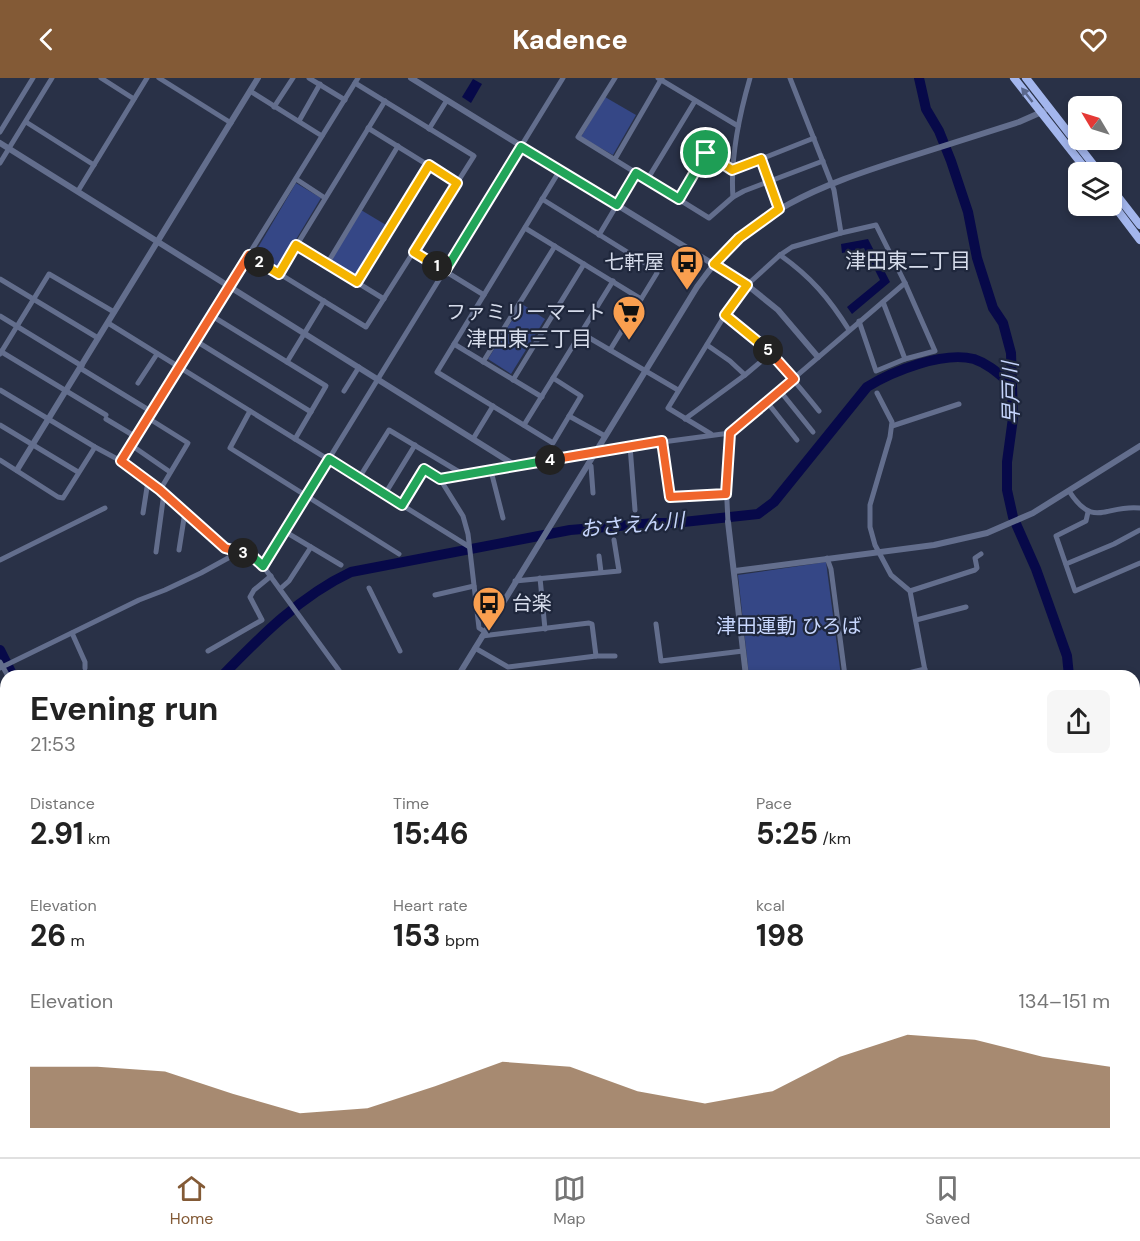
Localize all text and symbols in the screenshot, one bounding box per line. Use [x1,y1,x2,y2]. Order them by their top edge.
text: Kadence [512,22,628,57]
icon: back [30,23,63,56]
icon: heart [1077,23,1110,56]
one-way arrow [1022,88,1034,103]
north arrow [1068,96,1122,150]
map controls [1068,96,1122,216]
pin [680,127,731,178]
icon: arrive [689,136,722,169]
button: layers [1068,162,1122,216]
bus stop icon: 七軒屋 [669,244,705,291]
pin: 2 [244,247,274,277]
district label: 津田東二丁目 [845,247,971,275]
place label: 七軒屋 [604,249,664,275]
text: 2 [254,251,264,272]
pin: 1 [422,251,452,281]
text: 1 [434,255,440,276]
supermarket icon: ファミリーマート [611,294,647,341]
place label: ファミリーマート [446,299,606,325]
district label: 津田東三丁目 [466,325,592,353]
pin: 5 [753,335,783,365]
text: 5 [763,339,773,360]
water label: 早戸川 [996,359,1026,425]
pin: 4 [535,445,565,475]
text: 4 [545,449,555,470]
water label: おさえん川 [578,506,688,544]
pin: 3 [228,538,258,568]
text: 3 [238,542,248,563]
bus stop icon: 台楽 [471,585,507,632]
place label: 台楽 [512,590,552,616]
park label: 津田運動 ひろば [716,613,862,639]
text: Evening run [30,687,218,730]
button: share [1047,690,1110,753]
text: 21:53 [30,731,76,757]
text: Distance [30,793,95,814]
text: Time [393,793,429,814]
text: Pace [756,793,792,814]
text: 2.91 [30,814,84,853]
text: 15:46 [393,814,469,853]
text: 5:25 [756,814,818,853]
text: km [84,828,110,849]
text: /km [818,828,851,849]
text: Elevation [30,895,97,916]
text: Heart rate [393,895,468,916]
text: kcal [756,895,785,916]
text: 26 [30,916,66,955]
text: 153 [393,916,441,955]
text: 198 [756,916,805,955]
text: m [66,930,85,951]
text: bpm [441,930,479,951]
text: Elevation [30,988,113,1014]
text: 134–151 m [1019,988,1110,1014]
tab: Home [170,1172,213,1229]
tab: Map [553,1172,586,1229]
tab: Saved [925,1172,970,1229]

